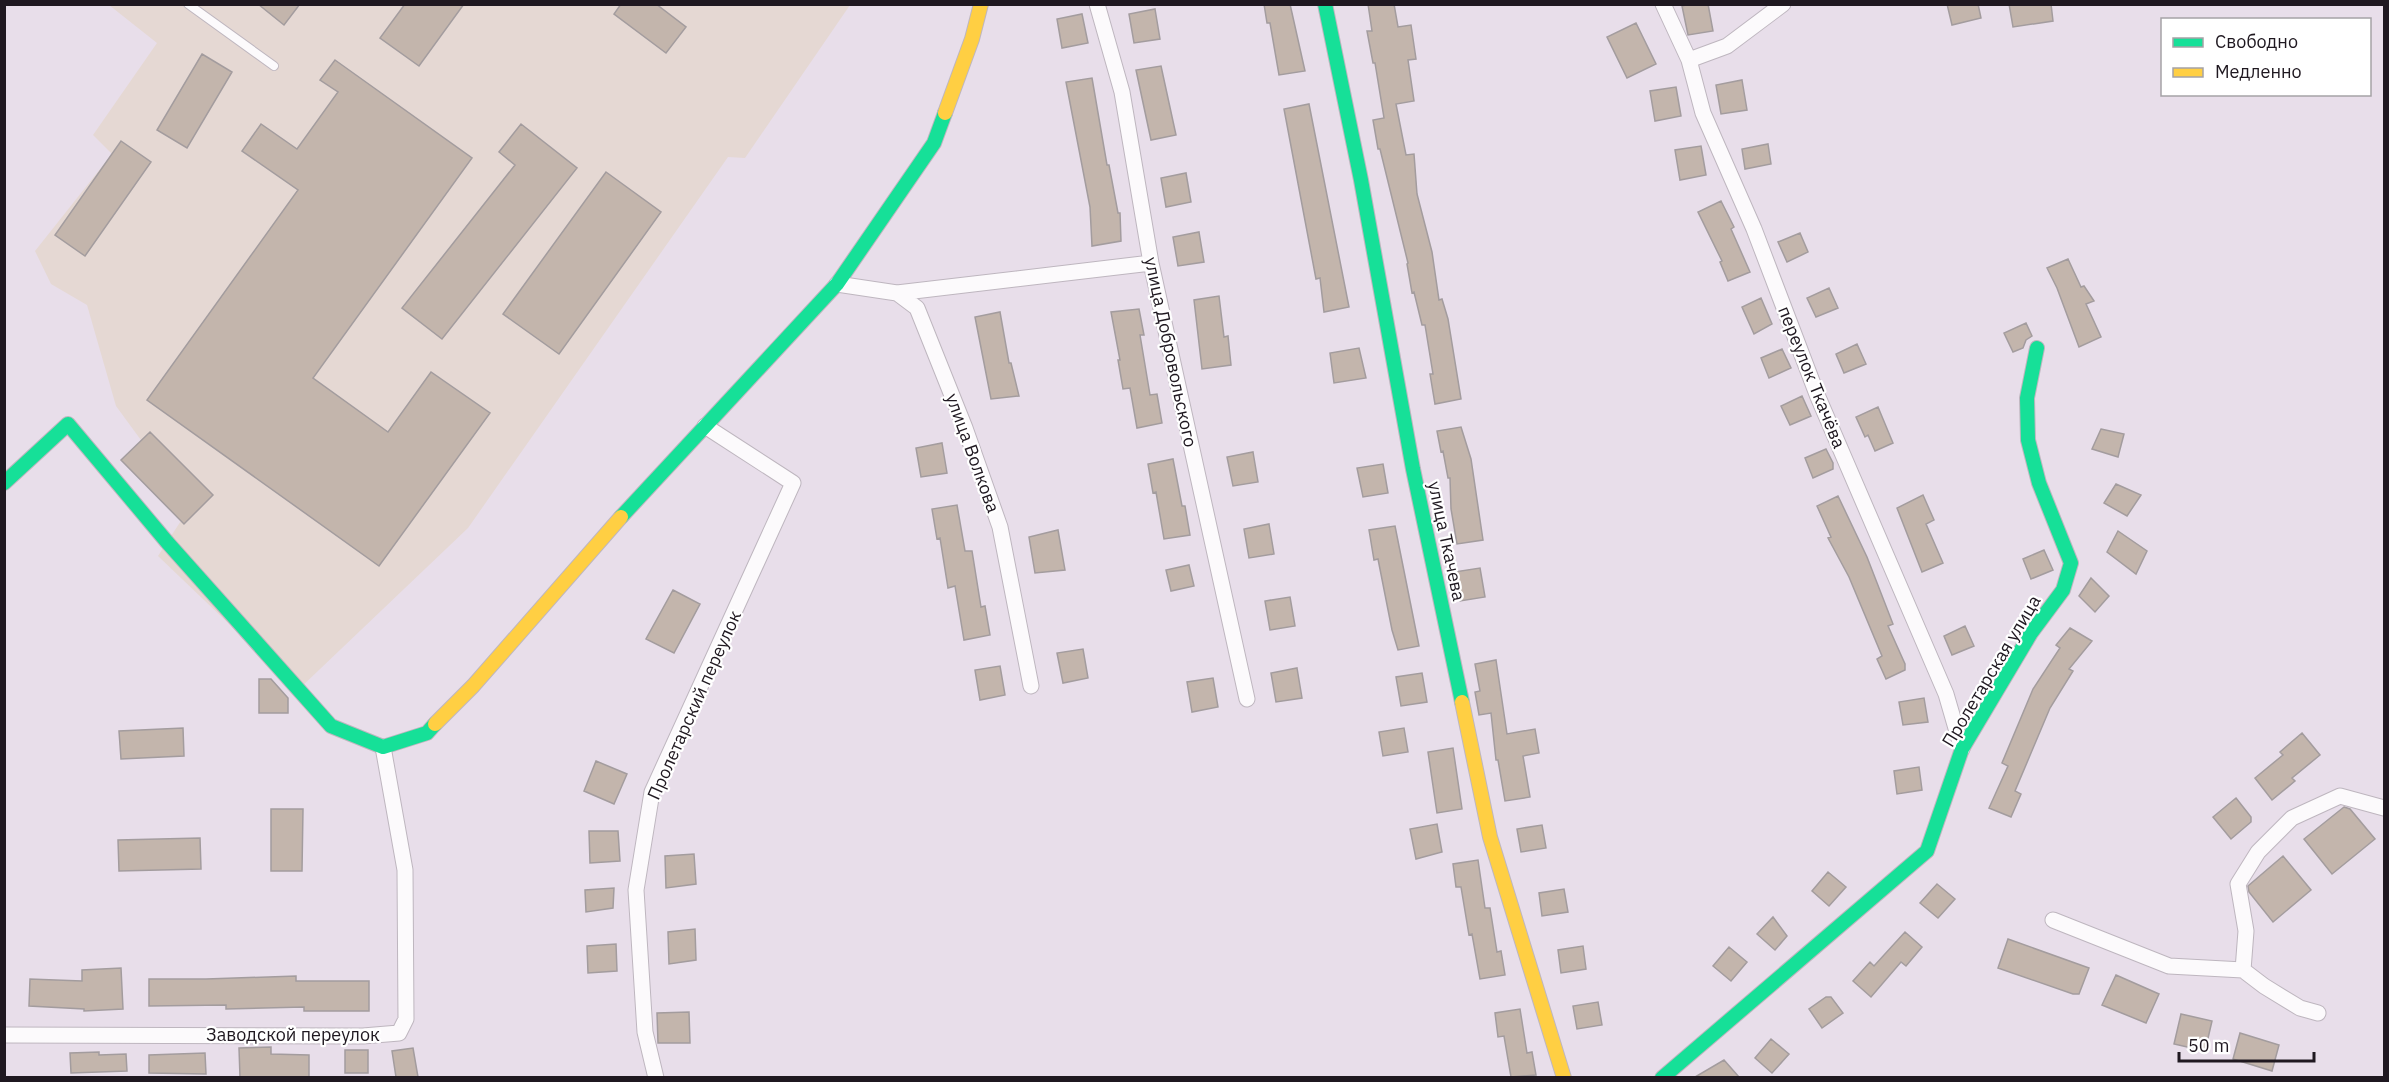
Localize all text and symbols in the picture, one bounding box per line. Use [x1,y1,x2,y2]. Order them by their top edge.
legend [2161,18,2371,96]
text: Свободно [2215,30,2298,53]
text: Медленно [2215,60,2302,83]
street label: улица Добровольского [1140,255,1202,449]
street label: переулок Ткачёва [1773,303,1851,452]
street label: улица Волкова [941,390,1005,516]
street label: улица Ткачева [1423,479,1471,603]
street label: Пролетарская улица [1937,591,2046,751]
street label: Пролетарский переулок [642,607,746,803]
street label: Заводской переулок [206,1023,380,1046]
scale bar [2179,1025,2314,1063]
text: 50 m [2188,1034,2230,1057]

